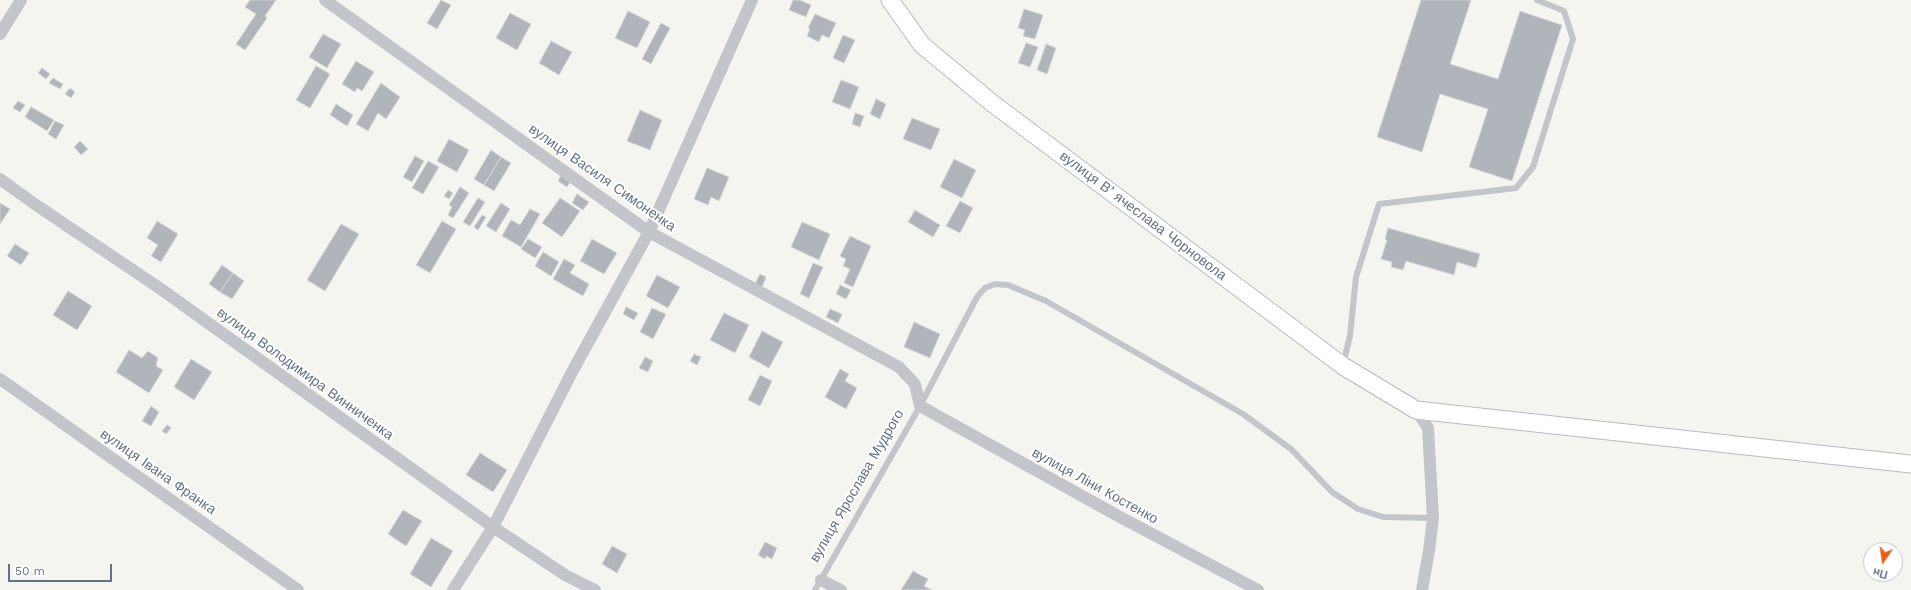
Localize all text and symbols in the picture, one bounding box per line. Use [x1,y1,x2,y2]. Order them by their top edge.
street label: вулиця Василя Симоненка [525,121,679,235]
street label: вулиця Вʼячеслава Чорновола [1056,148,1230,284]
street label: вулиця Володимира Винниченка [213,304,397,444]
street label: вулиця Ярослава Мудрого [806,407,908,565]
street label: вулиця Івана Франка [97,426,219,518]
street label: вулиця Ліни Костенко [1029,444,1161,528]
north arrow [1863,542,1903,582]
scale bar [10,556,114,582]
text: 50 m [15,564,45,578]
text: Пн [1872,565,1889,581]

